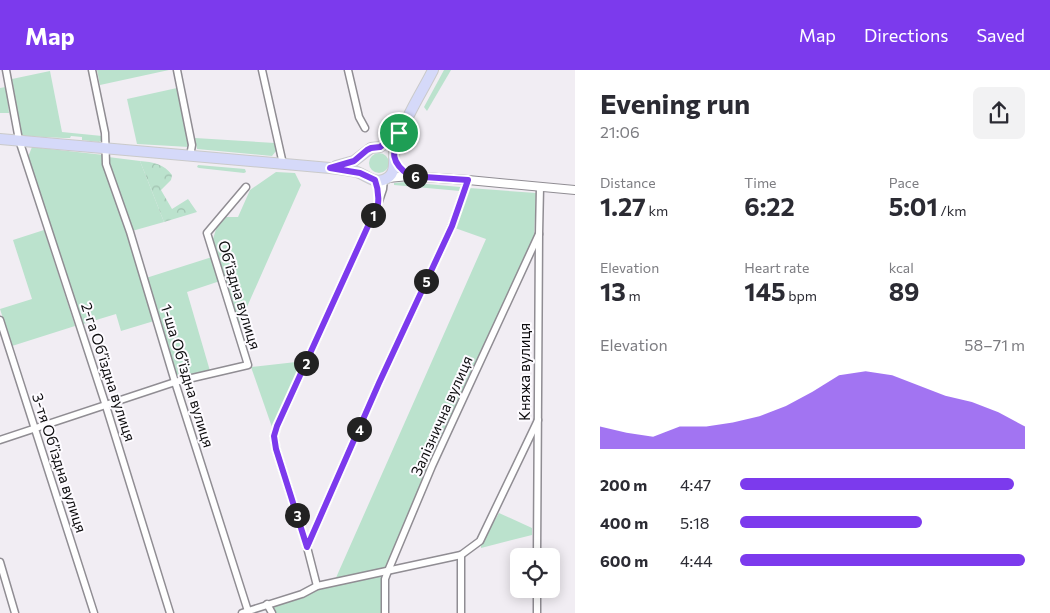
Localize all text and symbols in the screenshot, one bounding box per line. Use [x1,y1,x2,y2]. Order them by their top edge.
text: Map [25,21,75,50]
text: Map [799,24,836,46]
text: Directions [864,24,948,46]
text: Saved [976,24,1025,46]
text: Evening run [600,86,750,120]
button: share [973,87,1025,139]
pin [378,112,420,154]
icon: arrive [385,119,413,147]
text: 21:06 [600,122,640,141]
pin: 6 [402,164,428,188]
text: 6 [411,168,420,185]
text: Distance [600,174,656,191]
text: Time [744,174,777,191]
text: Pace [889,174,919,191]
text: 1.27 [600,191,646,221]
text: 6:22 [744,191,795,221]
text: 5:01 [889,191,938,221]
pin: 1 [360,202,386,228]
text: km [646,202,668,219]
text: /km [938,202,967,219]
text: 1 [370,207,377,224]
street label: Обʼїздна вулиця [215,238,265,351]
text: Elevation [600,259,659,276]
text: Heart rate [744,259,809,276]
text: kcal [889,259,914,276]
pin: 5 [414,268,438,294]
text: 5 [422,273,431,290]
text: 13 [600,276,626,306]
text: 145 [744,276,786,306]
text: 89 [889,276,920,306]
text: m [626,287,641,304]
text: bpm [786,287,817,304]
street label: 2-га Обʼїздна вулиця [78,300,140,443]
street label: 1-ша Обʼїздна вулиця [158,302,218,449]
street label: Княжа вулиця [515,323,533,421]
text: Elevation [600,335,668,354]
text: 58–71 m [964,335,1025,354]
pin: 2 [294,350,318,376]
street label: Залізнична вулиця [407,353,476,478]
text: 2 [303,355,310,372]
street label: 3-тя Обʼїздна вулиця [29,391,91,535]
pin: 4 [346,416,372,442]
text: 4 [355,421,364,438]
text: 200 m [600,475,647,494]
text: 4:47 [680,475,711,494]
pin: 3 [284,502,310,528]
text: 3 [293,507,302,524]
text: 400 m [600,513,648,532]
text: 5:18 [680,513,710,532]
map controls [510,548,560,598]
button: locate [510,548,560,598]
text: 600 m [600,551,648,570]
text: 4:44 [680,551,713,570]

